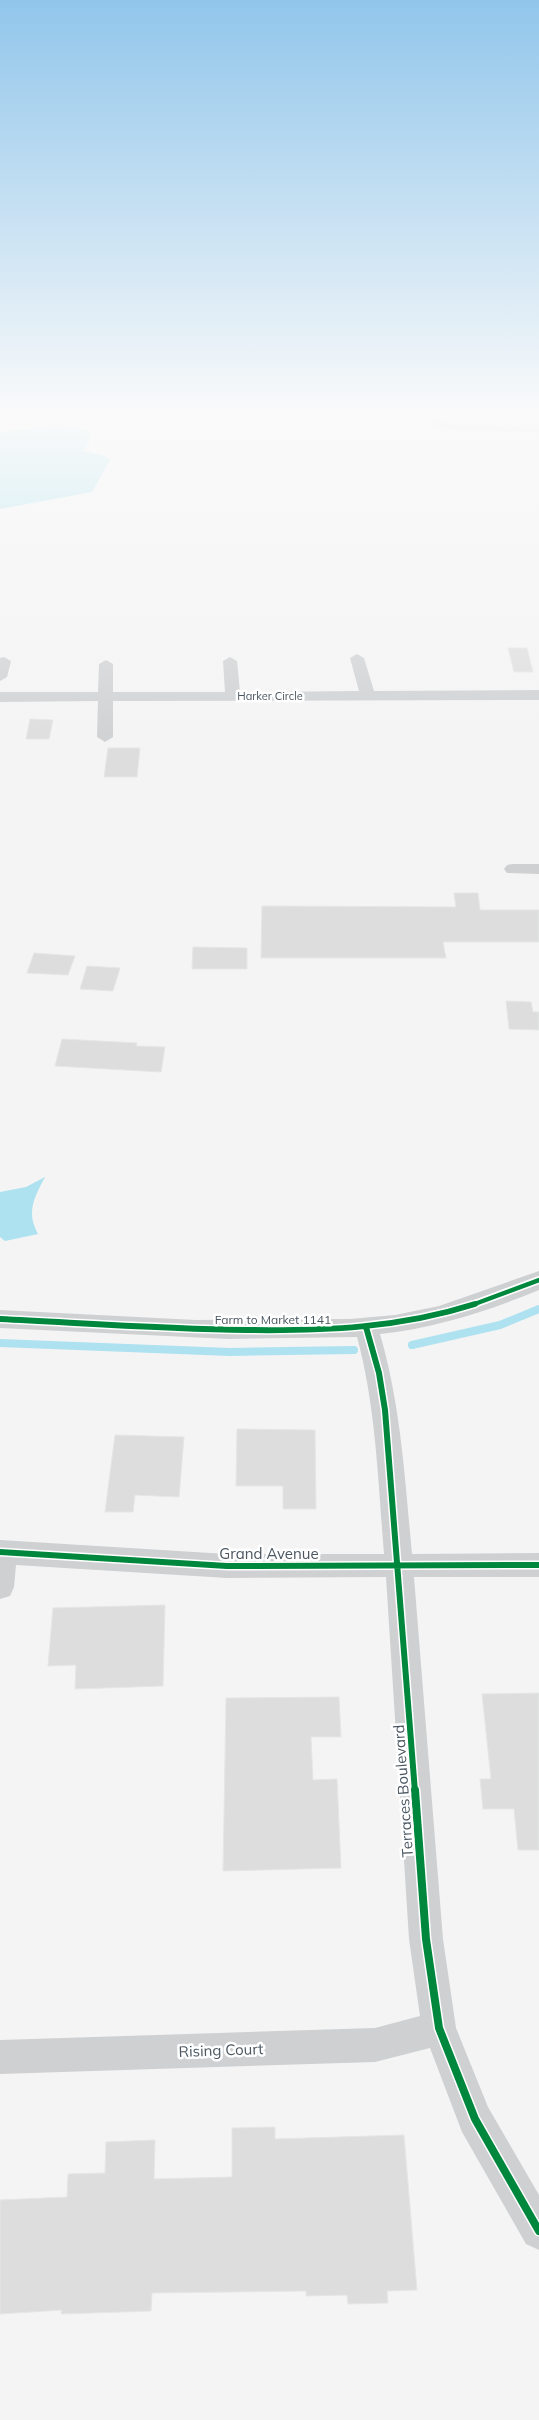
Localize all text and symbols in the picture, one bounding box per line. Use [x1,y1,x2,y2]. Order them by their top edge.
street label: Harker Circle [237,689,303,703]
street label: Farm to Market 1141 [215,1312,331,1327]
street label: Grand Avenue [219,1544,319,1563]
street label: Terraces Boulevard [389,1724,417,1858]
street label: Rising Court [178,2039,264,2061]

